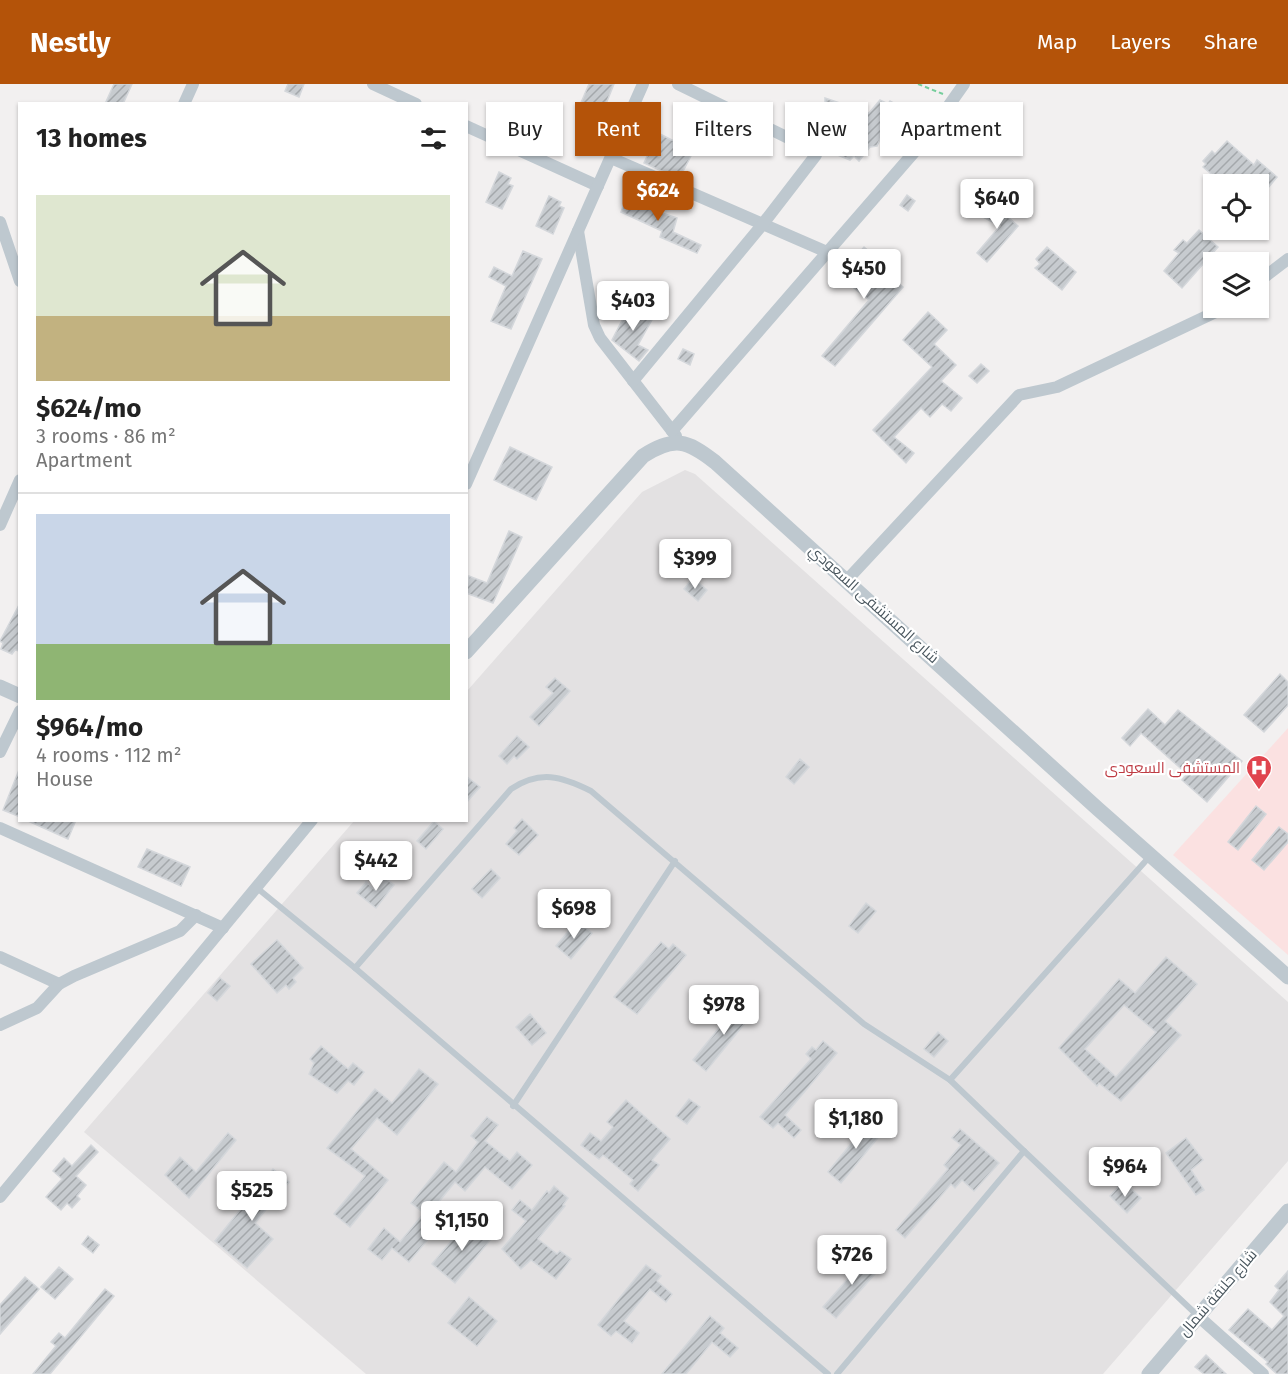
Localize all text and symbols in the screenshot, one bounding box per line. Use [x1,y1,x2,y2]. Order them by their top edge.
text: Nestly [30,26,111,59]
text: Map [1037,29,1077,55]
text: Layers [1110,29,1171,55]
text: Share [1204,29,1258,55]
chip: Buy [486,102,563,156]
chip: Rent [575,102,661,156]
chip: Filters [673,102,773,156]
chip: New [785,102,868,156]
chip: Apartment [880,102,1023,156]
icon: filters [417,122,450,155]
text: 13 homes [36,123,147,154]
pin: $624 [622,171,694,222]
map controls [1203,174,1269,318]
button: locate [1203,174,1269,240]
text: $624 [636,178,680,202]
pin: $640 [961,179,1033,230]
text: $640 [974,186,1020,210]
icon: home [189,234,297,342]
pin: $450 [828,249,900,300]
button: layers [1203,252,1269,318]
text: $450 [842,256,886,280]
pin: $403 [597,281,669,332]
text: $403 [611,288,655,312]
text: $624/mo [36,393,141,424]
text: 3 rooms · 86 m² [36,424,176,448]
text: Apartment [36,448,132,472]
pin: $399 [659,539,731,590]
street label: شارع المستشفى السعودي [803,541,943,669]
text: $399 [673,546,717,570]
icon: home [189,553,297,661]
text: $964/mo [36,712,143,743]
text: 4 rooms · 112 m² [36,743,182,767]
hospital icon: المستشفى السعودى [1244,753,1274,791]
place label: المستشفى السعودى [1105,759,1240,778]
text: House [36,767,93,791]
pin: $442 [340,841,412,892]
text: $442 [354,848,398,872]
pin: $698 [538,889,610,940]
text: $698 [552,896,596,920]
pin: $978 [688,985,760,1036]
text: $978 [703,992,745,1016]
pin: $1,180 [807,1099,905,1150]
text: $1,180 [829,1106,883,1130]
pin: $964 [1089,1147,1161,1198]
text: $964 [1103,1154,1147,1178]
pin: $525 [216,1171,288,1222]
text: $525 [231,1178,273,1202]
pin: $1,150 [413,1201,511,1252]
text: $1,150 [435,1208,489,1232]
pin: $726 [816,1235,888,1286]
text: $726 [831,1242,873,1266]
street label: شارع حلنقة شمال [1175,1246,1262,1342]

